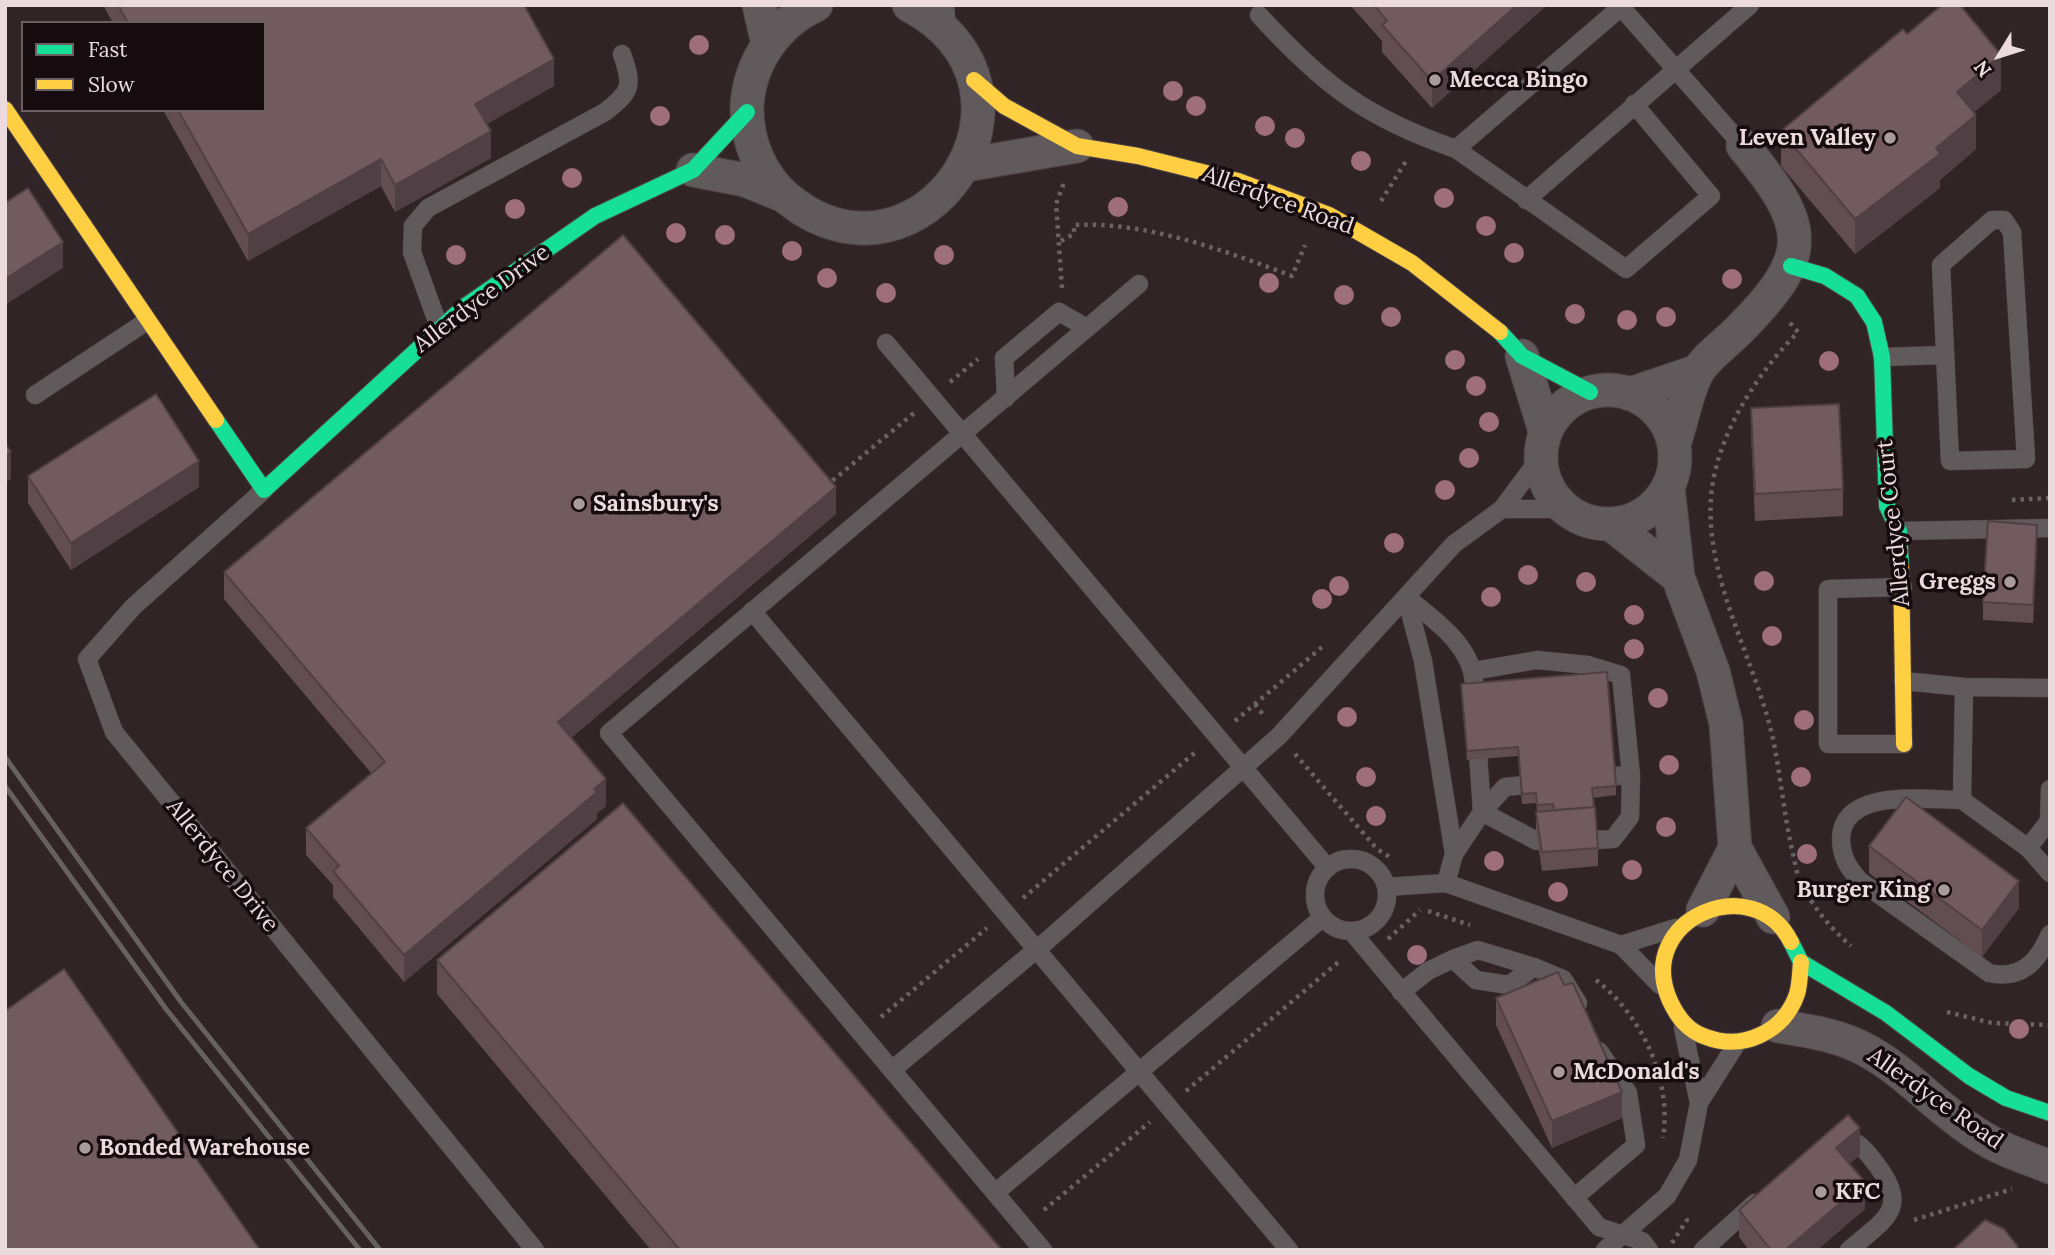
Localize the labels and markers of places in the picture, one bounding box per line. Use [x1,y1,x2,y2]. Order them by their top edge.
place label: Mecca Bingo [1449,66,1588,94]
marker: Mecca Bingo [1427,72,1443,88]
place label: Leven Valley [1739,124,1876,152]
marker: Leven Valley [1882,130,1898,146]
place label: Sainsbury's [593,490,719,518]
marker: Sainsbury's [571,496,587,512]
place label: Greggs [1919,568,1996,596]
marker: Greggs [2002,574,2018,590]
place label: Burger King [1796,876,1930,904]
marker: Burger King [1936,882,1952,898]
place label: McDonald's [1573,1058,1700,1086]
marker: McDonald's [1551,1064,1567,1080]
place label: Bonded Warehouse [99,1134,310,1162]
marker: Bonded Warehouse [77,1140,93,1156]
place label: KFC [1835,1178,1880,1206]
marker: KFC [1813,1184,1829,1200]

